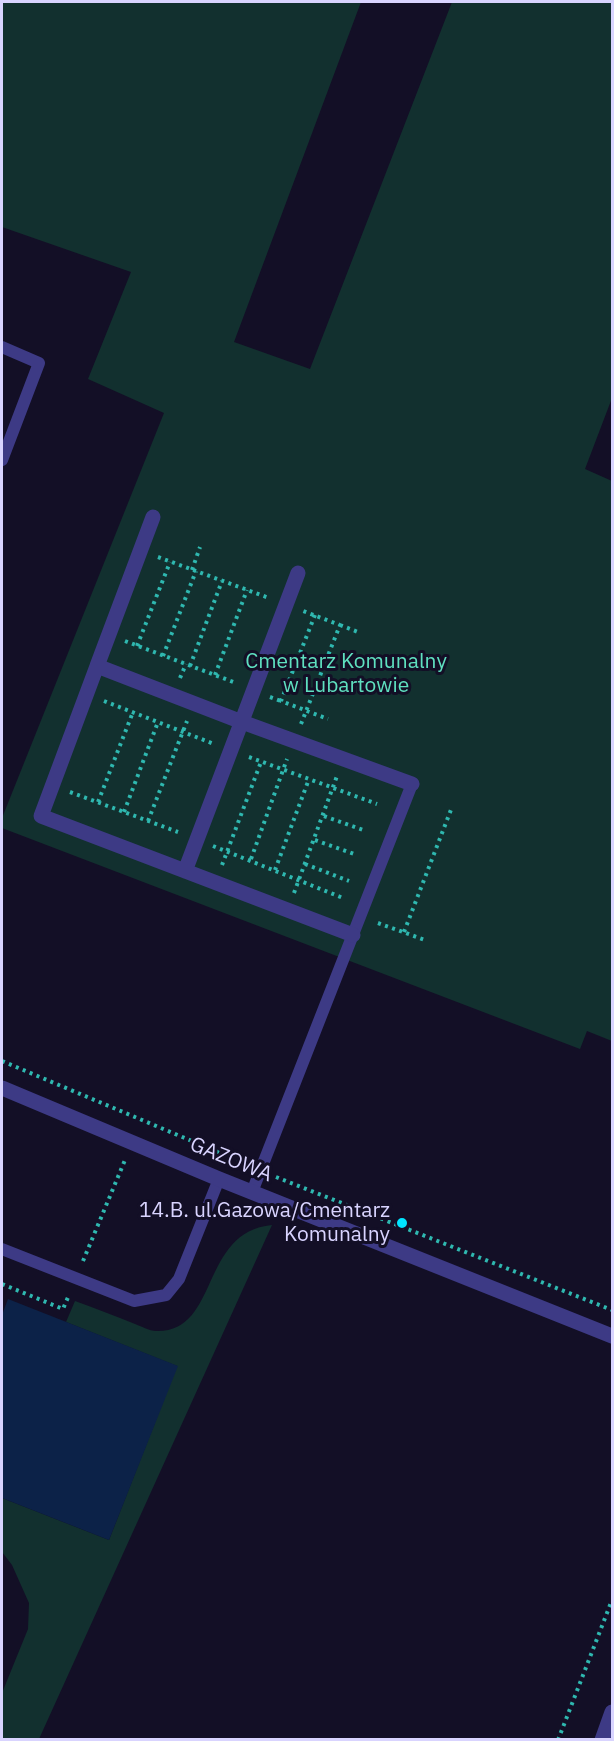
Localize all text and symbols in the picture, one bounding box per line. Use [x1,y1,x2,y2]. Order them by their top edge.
park label: Cmentarz Komunalny w Lubartowie [245,649,447,699]
street label: GAZOWA [186,1132,276,1188]
place label: 14.B. ul.Gazowa/Cmentarz Komunalny [139,1198,390,1248]
marker: 14.B. ul.Gazowa/Cmentarz Komunalny [395,1216,409,1230]

